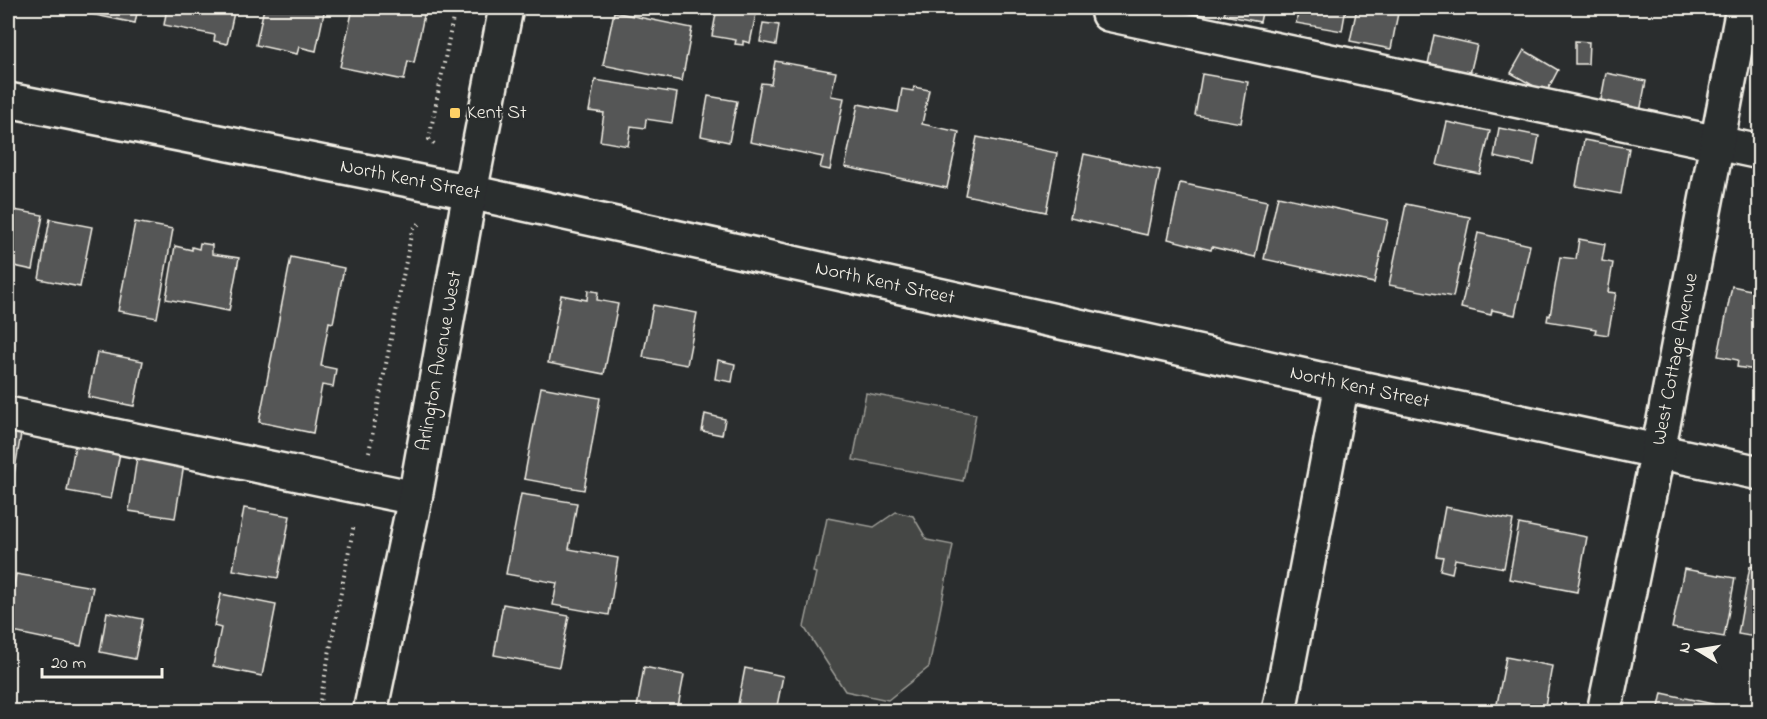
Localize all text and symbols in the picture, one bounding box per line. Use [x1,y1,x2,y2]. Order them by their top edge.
place label: Kent St [467,99,527,128]
marker: Kent St [448,106,462,120]
street label: North Kent Street [338,152,483,208]
street label: North Kent Street [812,254,958,313]
street label: Arlington Avenue West [409,268,470,453]
street label: West Cottage Avenue [1645,271,1706,448]
street label: North Kent Street [1287,358,1432,417]
north arrow [1668,620,1728,680]
text: N [1672,640,1698,655]
scale bar [42,641,162,679]
text: 20 m [51,651,86,677]

